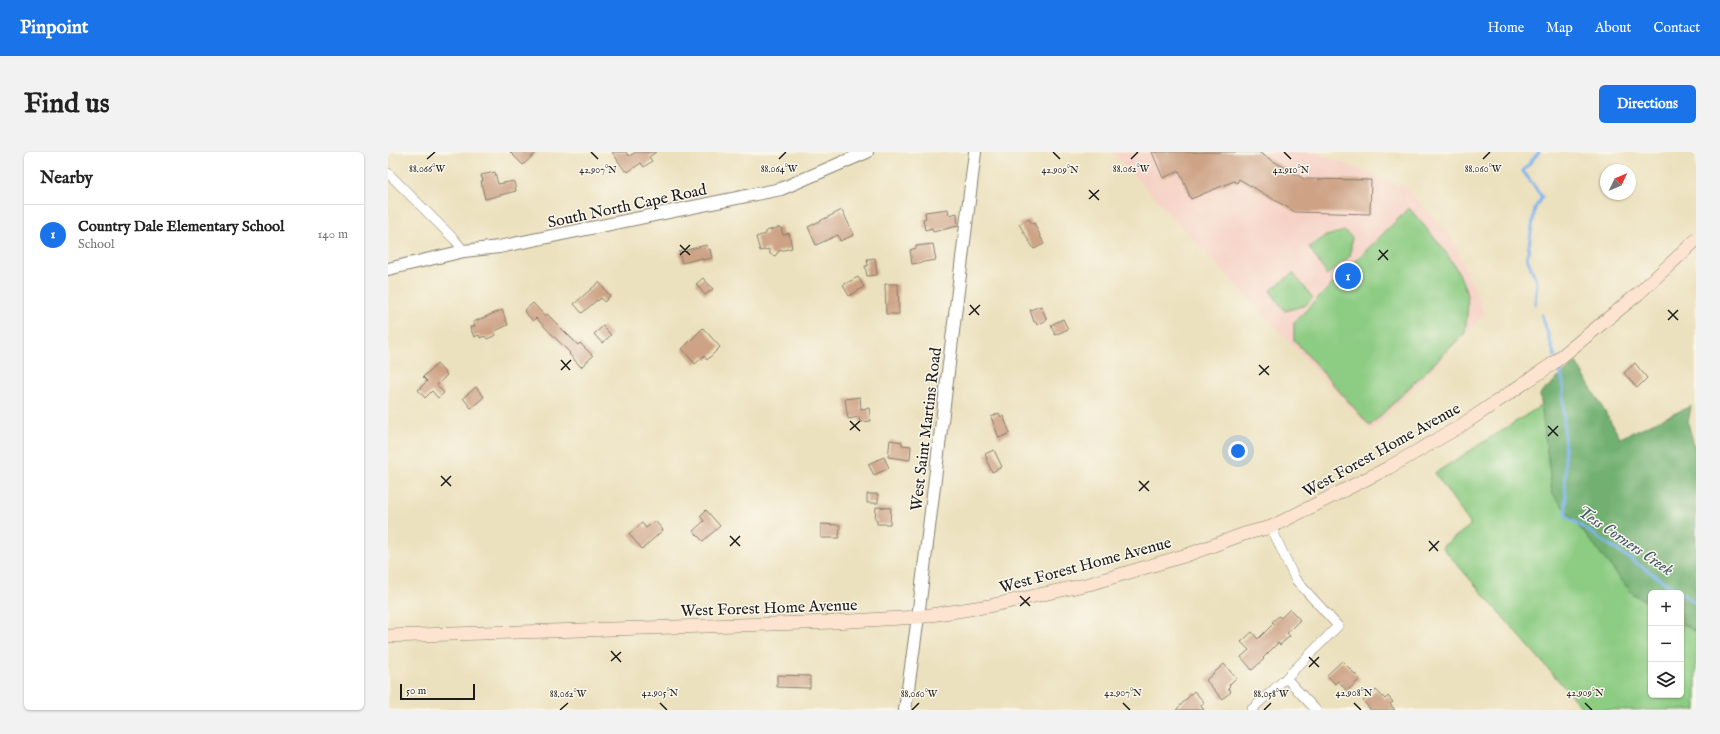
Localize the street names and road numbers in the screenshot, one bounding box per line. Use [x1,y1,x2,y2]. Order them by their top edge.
street label: South North Cape Road [546,180,709,234]
street label: West Saint Martins Road [907,346,947,512]
street label: West Forest Home Avenue [1300,399,1464,502]
street label: West Forest Home Avenue [997,533,1174,598]
street label: West Forest Home Avenue [680,596,858,622]

